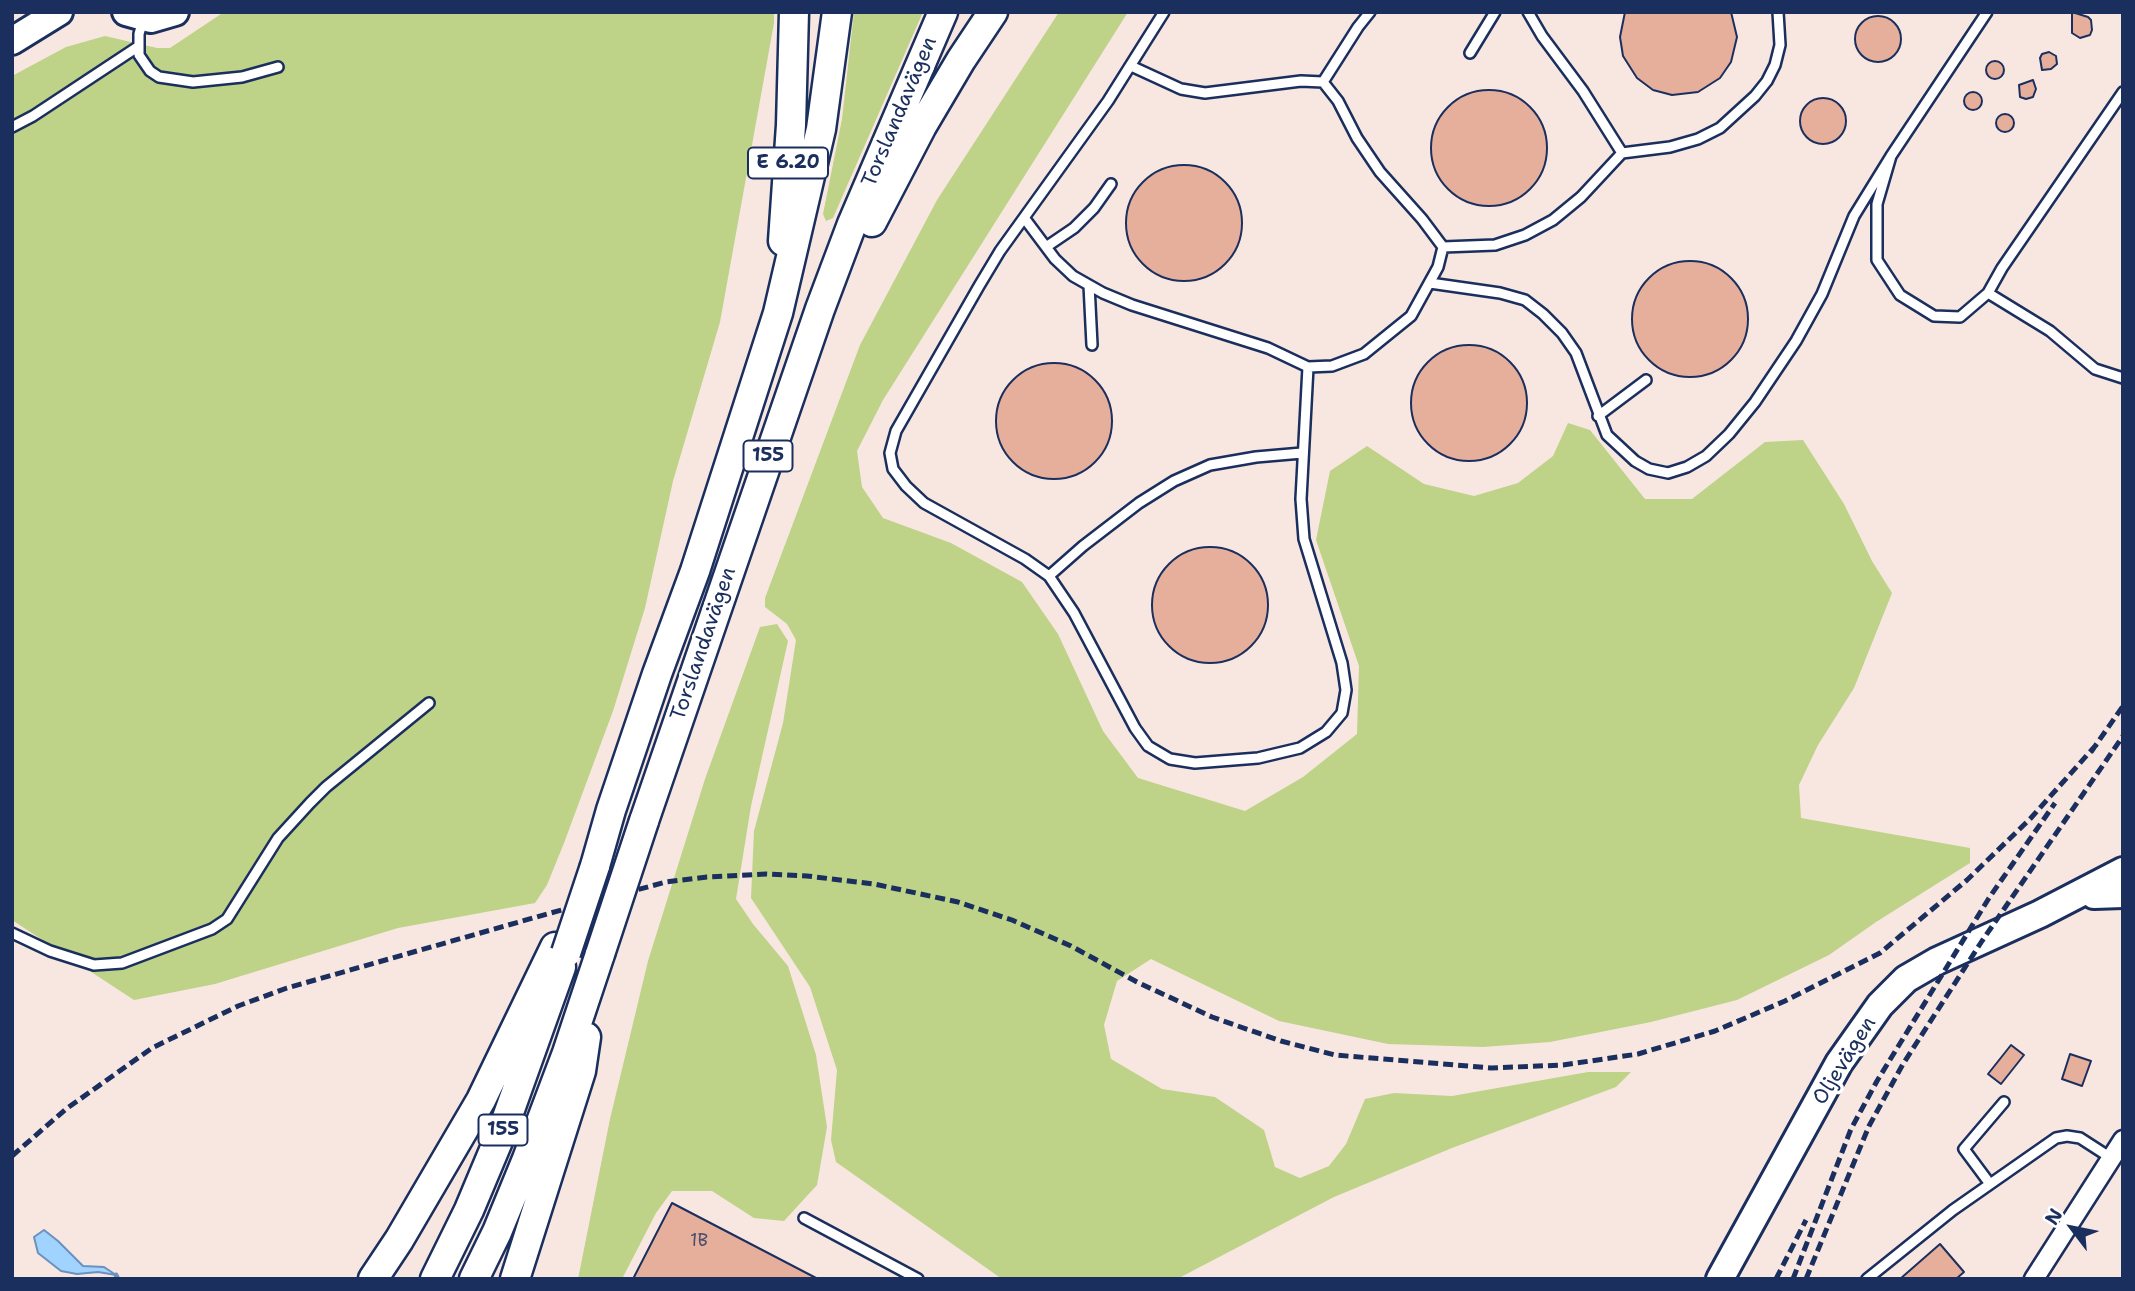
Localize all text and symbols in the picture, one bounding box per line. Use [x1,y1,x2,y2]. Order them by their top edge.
street label: Torslandavägen [857,33,943,191]
road number: E 6.20 [748,148,828,178]
road number: 155 [744,440,792,471]
street label: Torslandavägen [666,564,742,724]
street label: Oljevägen [1808,1012,1882,1110]
road number: 155 [478,1114,528,1146]
north arrow [2037,1193,2107,1263]
text: N [2039,1204,2068,1230]
house number: 1B [690,1230,708,1252]

